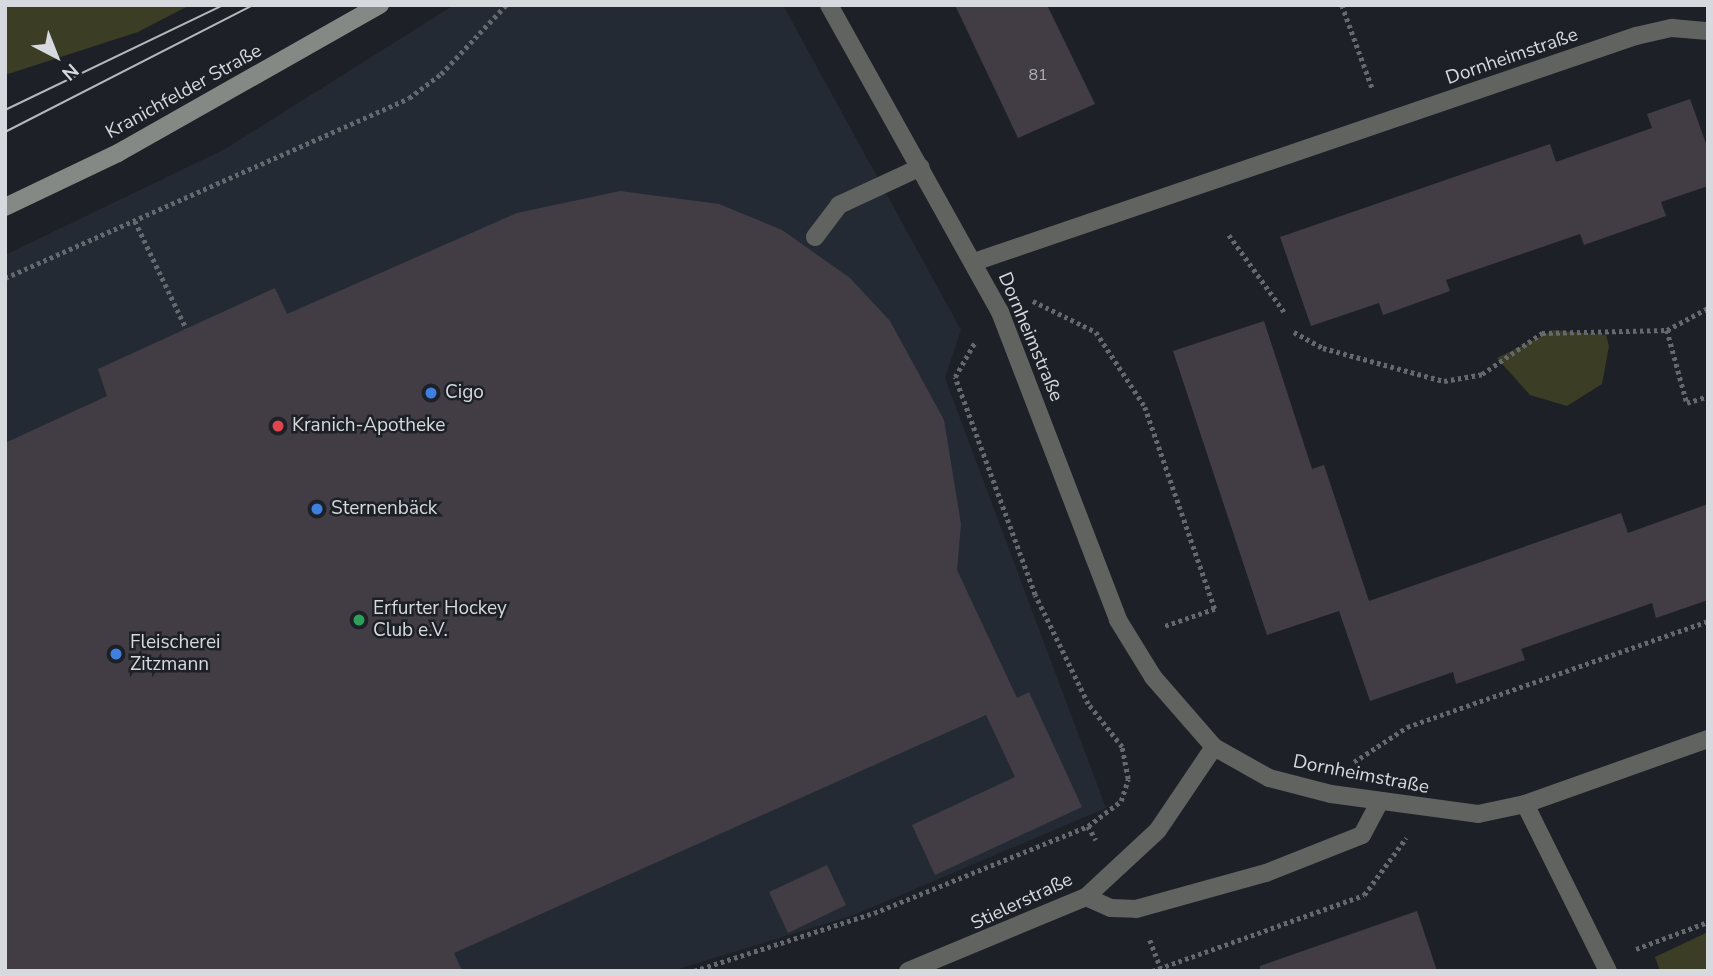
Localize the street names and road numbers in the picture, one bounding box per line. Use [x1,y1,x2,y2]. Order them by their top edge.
street label: Dornheimstraße [1443,24,1581,90]
street label: Kranichfelder Straße [102,40,266,144]
street label: Dornheimstraße [993,269,1067,405]
street label: Dornheimstraße [1291,751,1431,799]
street label: Stielerstraße [968,869,1076,935]

